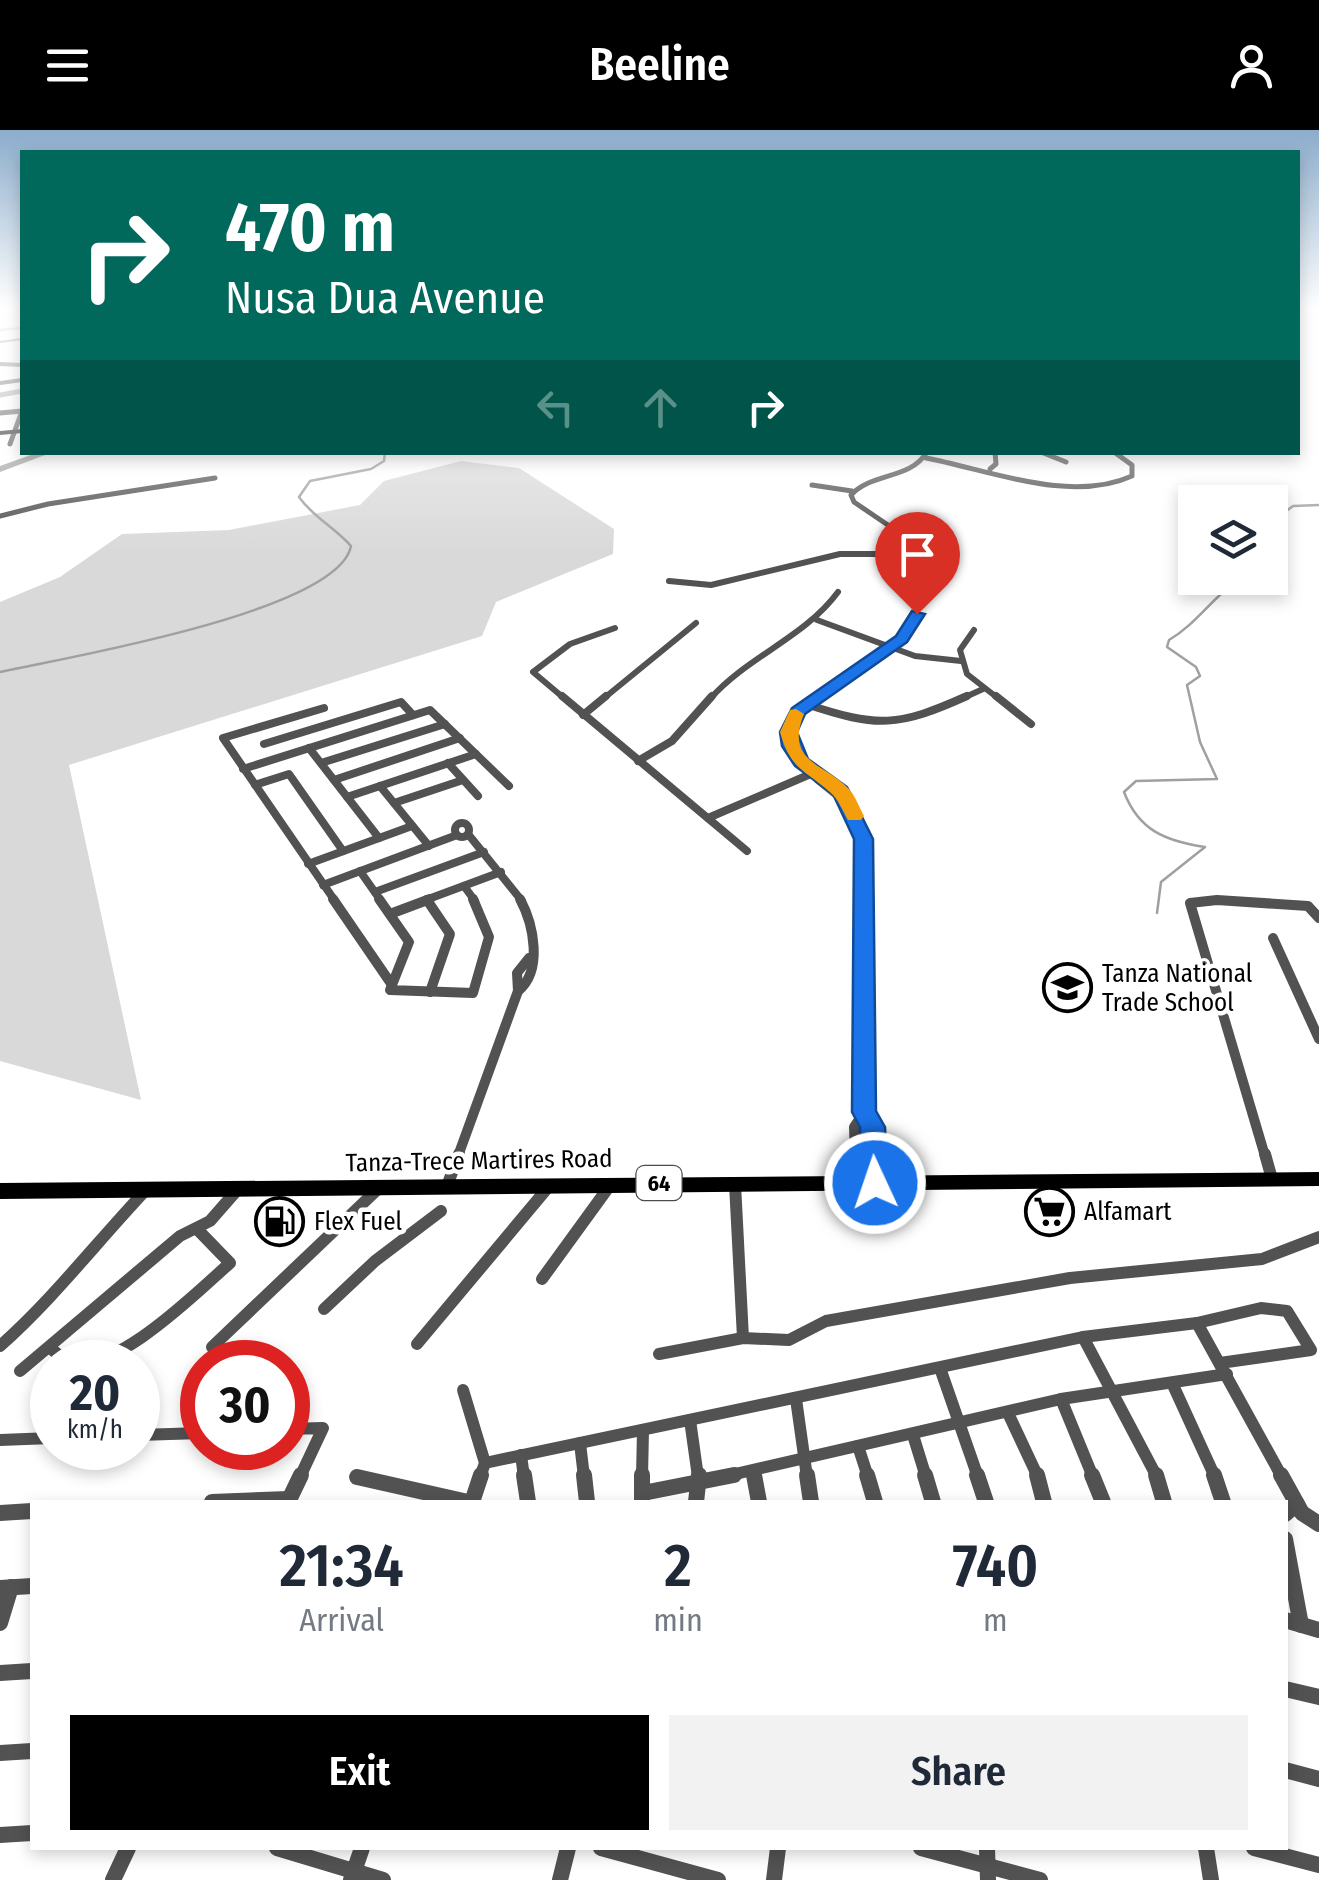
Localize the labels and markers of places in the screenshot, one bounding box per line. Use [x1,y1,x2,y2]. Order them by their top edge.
pin [875,512,960,615]
place label: Tanza National Trade School [1102,959,1253,1018]
school or university icon: Tanza National Trade School [1041,961,1093,1013]
supermarket icon: Alfamart [1023,1185,1075,1237]
fuel station icon: Flex Fuel [253,1195,305,1247]
place label: Alfamart [1084,1197,1172,1227]
place label: Flex Fuel [314,1207,403,1237]

